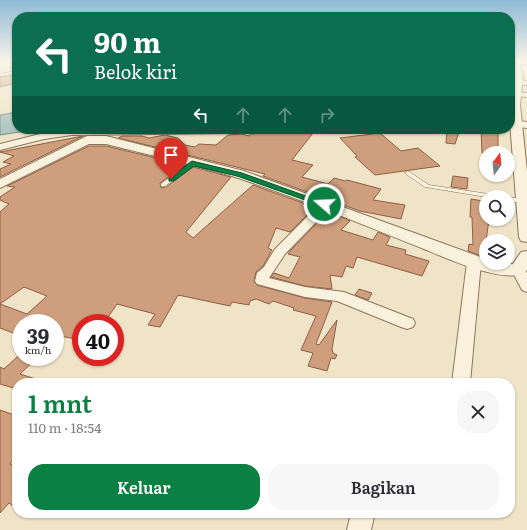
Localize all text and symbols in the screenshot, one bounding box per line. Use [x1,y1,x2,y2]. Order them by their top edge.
text: 90 m [94,20,161,62]
icon: left [28,28,80,80]
text: Belok kiri [94,58,177,85]
icon: left [190,104,212,126]
icon: ahead [232,104,254,126]
icon: ahead [274,104,296,126]
icon: right [316,104,338,126]
pin [154,138,188,179]
icon: arrive [160,144,182,166]
north arrow [479,146,515,182]
map controls [479,146,515,270]
position arrow [303,183,345,225]
button: search [479,190,515,226]
button: layers [479,234,515,270]
speed limit sign: 40 [72,314,124,366]
text: 39 [27,320,49,350]
text: km/h [25,342,51,357]
text: 1 mnt [28,385,92,420]
button: close [457,391,499,433]
text: 110 m · 18:54 [28,418,101,437]
button: Keluar [28,464,260,510]
button: Bagikan [268,464,499,510]

